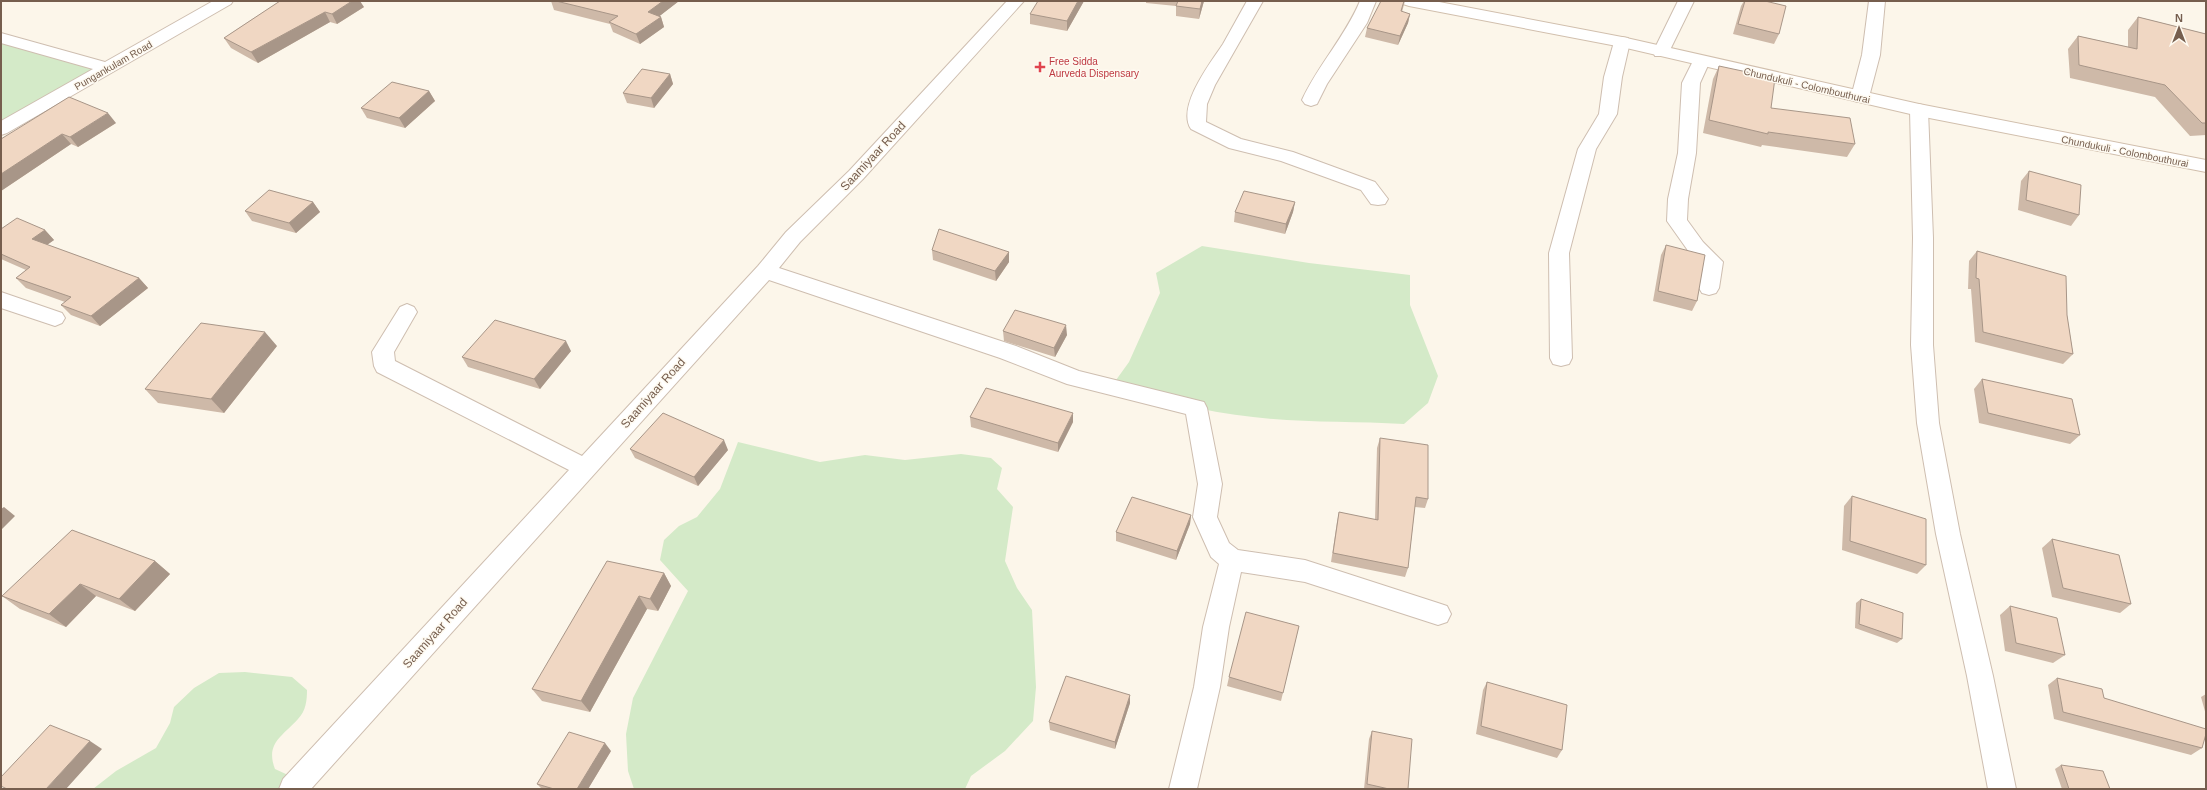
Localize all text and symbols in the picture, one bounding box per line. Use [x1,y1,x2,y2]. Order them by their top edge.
north arrow [2159,8,2199,48]
text: N [2175,12,2183,24]
street label: Pungankulam Road [72,39,154,92]
place label: Free Sidda Aurveda Dispensary [1049,56,1139,79]
marker: Free Sidda Aurveda Dispensary [1034,61,1046,73]
street label: Chundukuli - Colombouthurai [1743,66,1871,105]
street label: Saamiyaar Road [837,119,909,193]
street label: Chundukuli - Colombouthurai [2060,134,2190,169]
street label: Saamiyaar Road [618,355,688,431]
street label: Saamiyaar Road [400,595,470,671]

